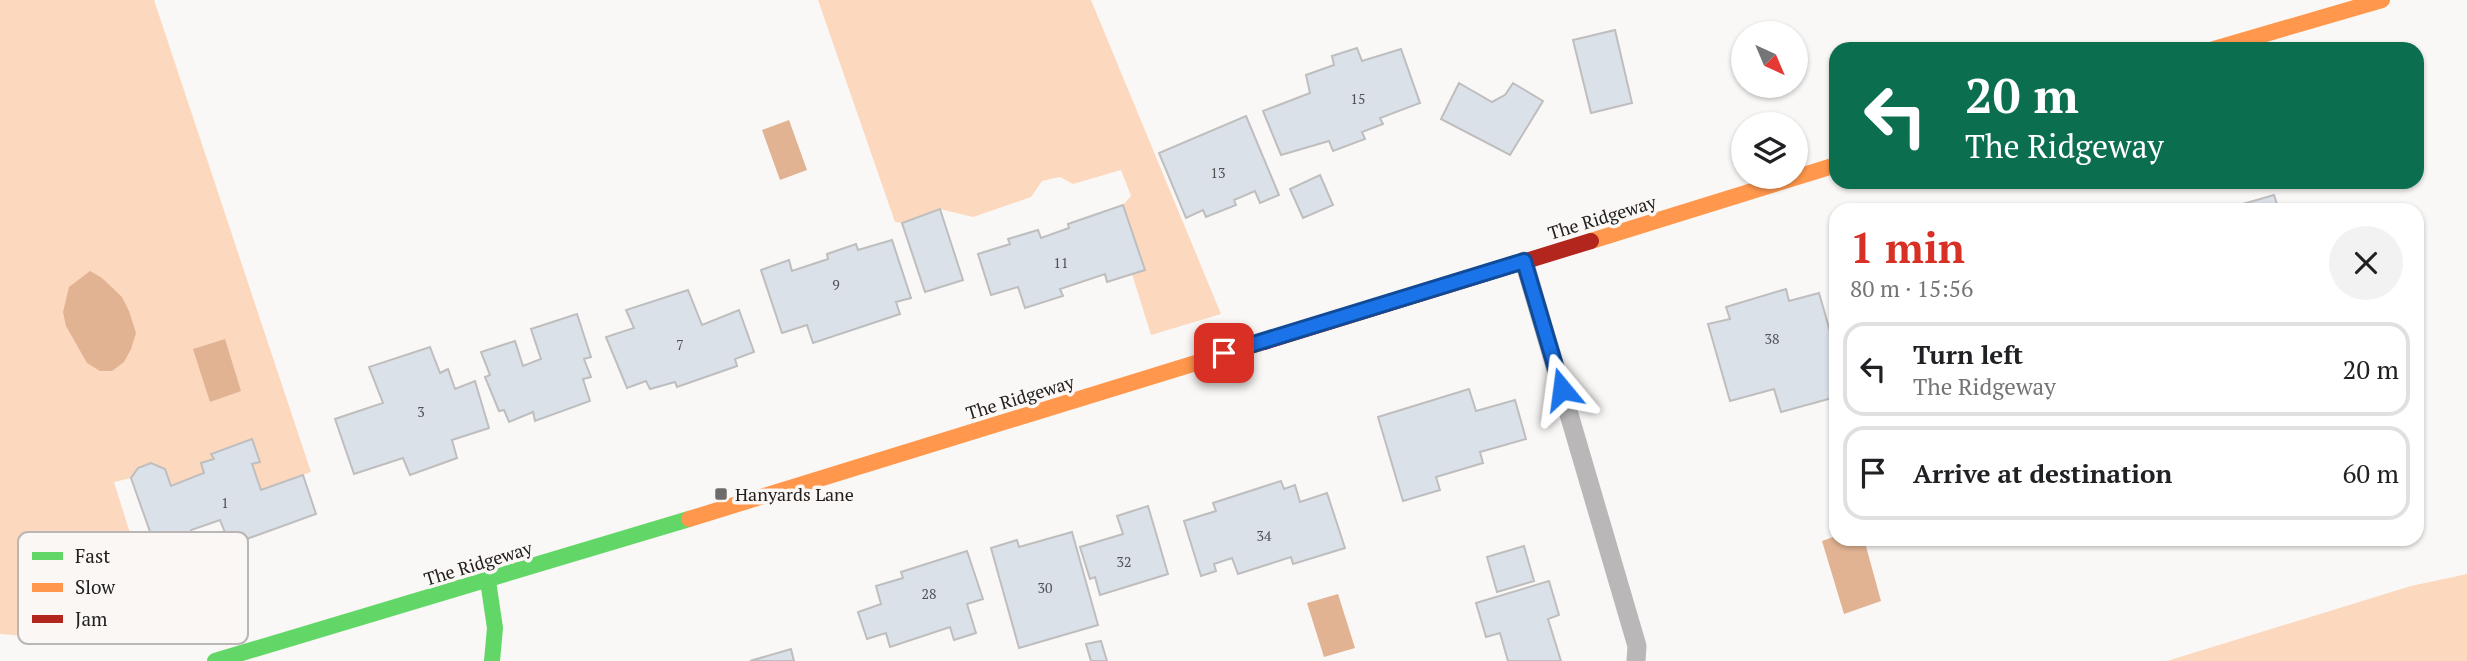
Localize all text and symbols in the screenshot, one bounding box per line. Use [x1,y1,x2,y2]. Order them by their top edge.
north arrow [1731,21,1808,98]
map controls [1731,21,1808,189]
text: 20 m [1965,62,2079,127]
icon: left [1850,70,1941,161]
house number: 15 [1351,89,1365,108]
button: layers [1731,112,1808,189]
text: The Ridgeway [1965,125,2164,167]
house number: 13 [1211,163,1225,182]
street label: The Ridgeway [1545,189,1660,245]
text: 1 min [1850,219,1965,275]
button: close [2329,226,2403,300]
house number: 11 [1054,253,1068,272]
text: 80 m · 15:56 [1850,273,1973,304]
house number: 9 [832,275,840,294]
pin [1194,323,1254,383]
house number: 38 [1765,329,1779,348]
icon: arrive [1205,334,1243,372]
house number: 7 [676,335,684,354]
text: Turn left [1913,337,2023,371]
icon: left [1854,350,1892,388]
position arrow [1525,352,1599,426]
text: 20 m [2343,352,2399,386]
street label: The Ridgeway [963,369,1078,425]
text: The Ridgeway [1913,371,2056,402]
house number: 3 [417,402,425,421]
icon: arrive [1854,454,1892,492]
text: Arrive at destination [1913,456,2172,490]
text: 60 m [2343,456,2399,490]
place label: Hanyards Lane [735,482,854,506]
marker: Hanyards Lane [713,486,729,502]
house number: 1 [221,493,229,512]
house number: 34 [1257,526,1272,545]
legend [18,532,248,644]
street label: The Ridgeway [421,535,536,591]
text: Fast [75,543,110,568]
house number: 32 [1117,552,1131,571]
text: Slow [75,574,116,599]
house number: 30 [1038,578,1052,597]
house number: 28 [922,584,936,603]
text: Jam [75,606,108,631]

